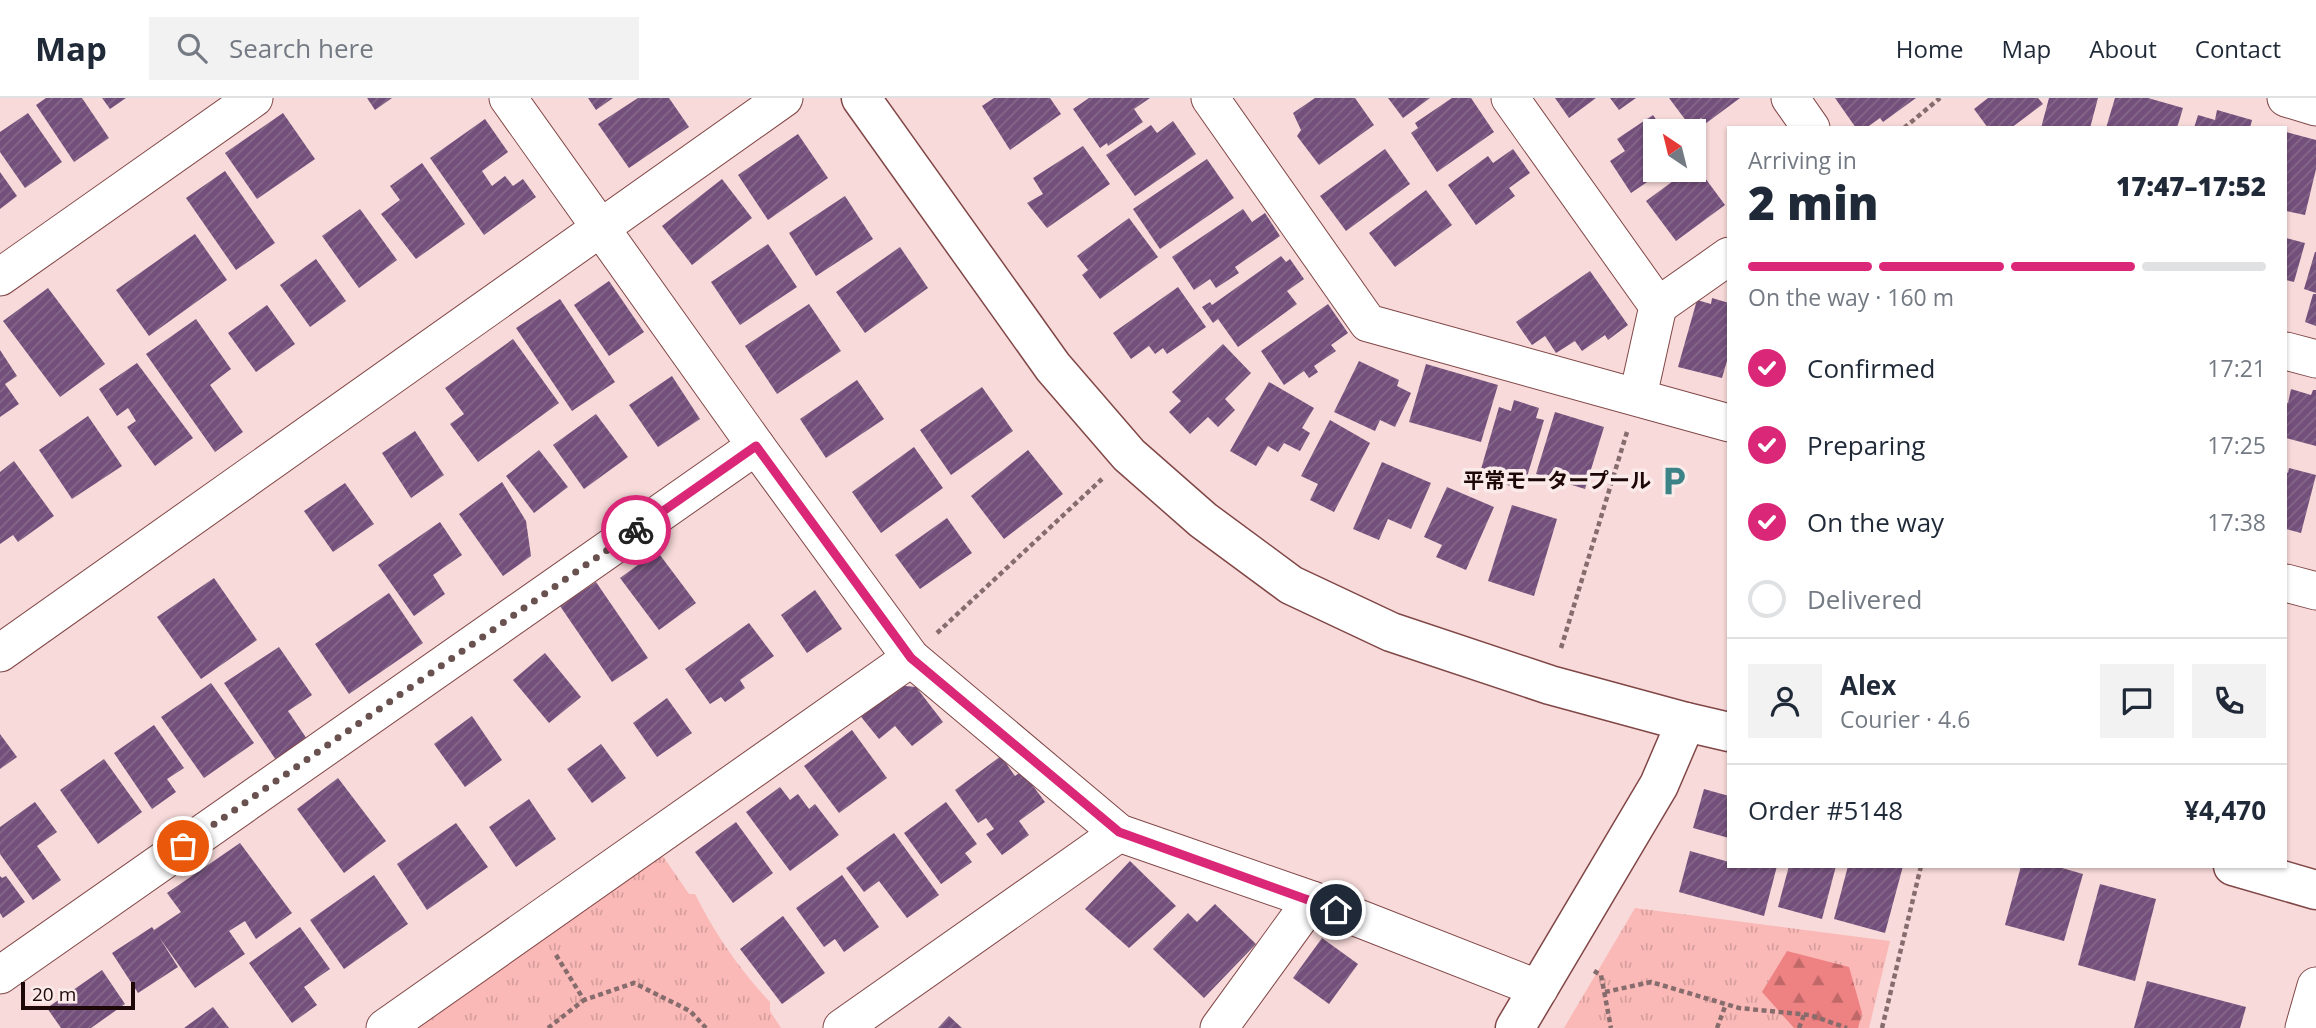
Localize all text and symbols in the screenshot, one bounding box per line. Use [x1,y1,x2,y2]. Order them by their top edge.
search box [149,17,639,80]
text: Map [35,26,107,71]
icon: search [173,29,211,67]
text: Search here [229,30,374,66]
text: Home [1896,32,1964,65]
text: Map [2002,32,2051,65]
text: About [2089,32,2157,65]
text: Contact [2195,32,2281,65]
north arrow [1643,119,1706,182]
map controls [1643,119,1706,182]
text: Arriving in [1748,144,1857,176]
text: 17:47–17:52 [2116,168,2266,204]
text: 2 min [1748,171,1879,233]
text: On the way · 160 m [1748,281,1954,313]
icon: check [1748,349,1786,387]
text: Confirmed [1807,350,1935,386]
text: 17:21 [2207,352,2266,384]
icon: check [1748,426,1786,464]
text: Preparing [1807,427,1925,463]
text: 17:25 [2207,429,2266,461]
parking icon: 平常モータープール [1657,464,1691,498]
place label: 平常モータープール [1463,466,1651,494]
courier [601,495,671,565]
icon: check [1748,503,1786,541]
text: On the way [1807,504,1944,540]
text: 17:38 [2207,506,2266,538]
icon: bike [617,511,655,549]
text: Delivered [1807,581,1922,617]
button: person [1748,664,1822,738]
button: chat [2100,664,2174,738]
button: phone [2192,664,2266,738]
text: Alex [1840,667,1896,703]
text: Courier · 4.6 [1840,703,1970,735]
text: Order #5148 [1748,792,1903,828]
text: ¥4,470 [2184,792,2266,828]
pin [153,816,213,876]
icon: bag [164,827,202,865]
pin [1306,880,1366,940]
icon: home [1317,891,1355,929]
scale bar [21,979,135,1011]
text: 20 m [32,981,76,1007]

